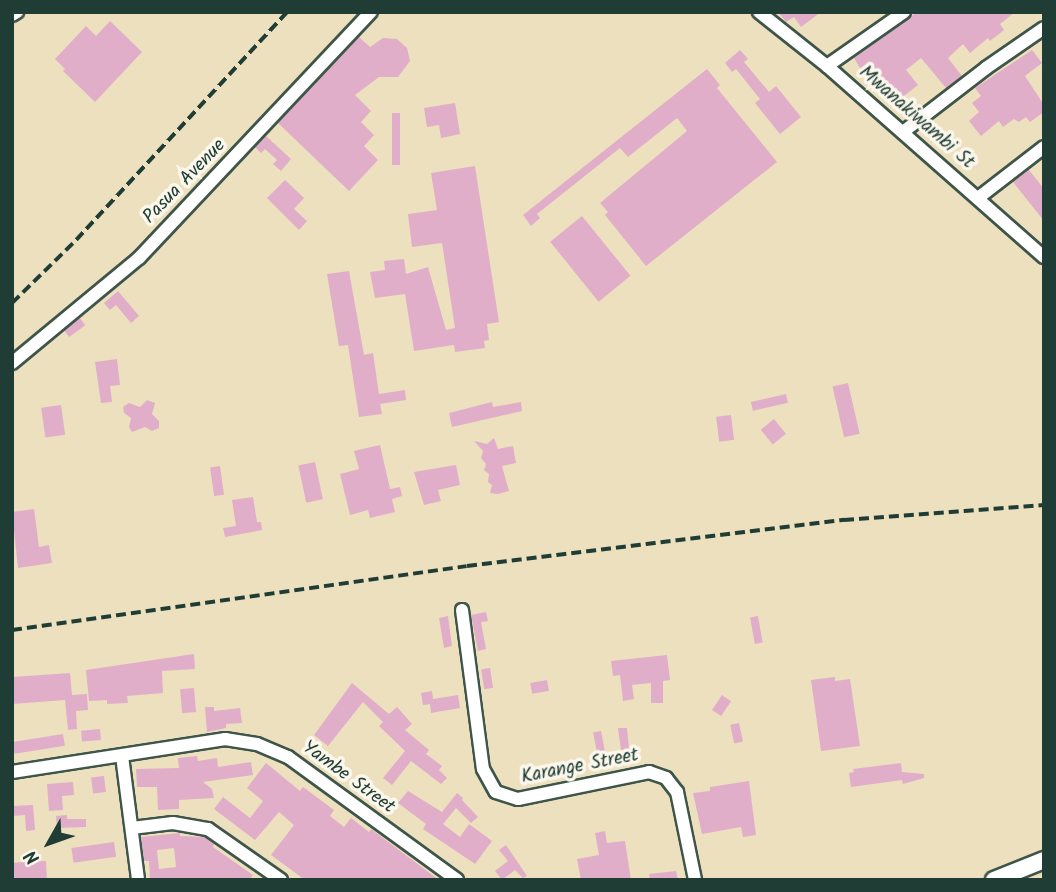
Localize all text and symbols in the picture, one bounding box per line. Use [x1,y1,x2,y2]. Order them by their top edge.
street label: Mwanakiwambi St [854,62,978,174]
street label: Pasua Avenue [139,135,231,229]
street label: Yambe Street [297,737,399,819]
street label: Karange Street [519,744,641,790]
north arrow [14,808,84,878]
text: N [18,842,48,871]

